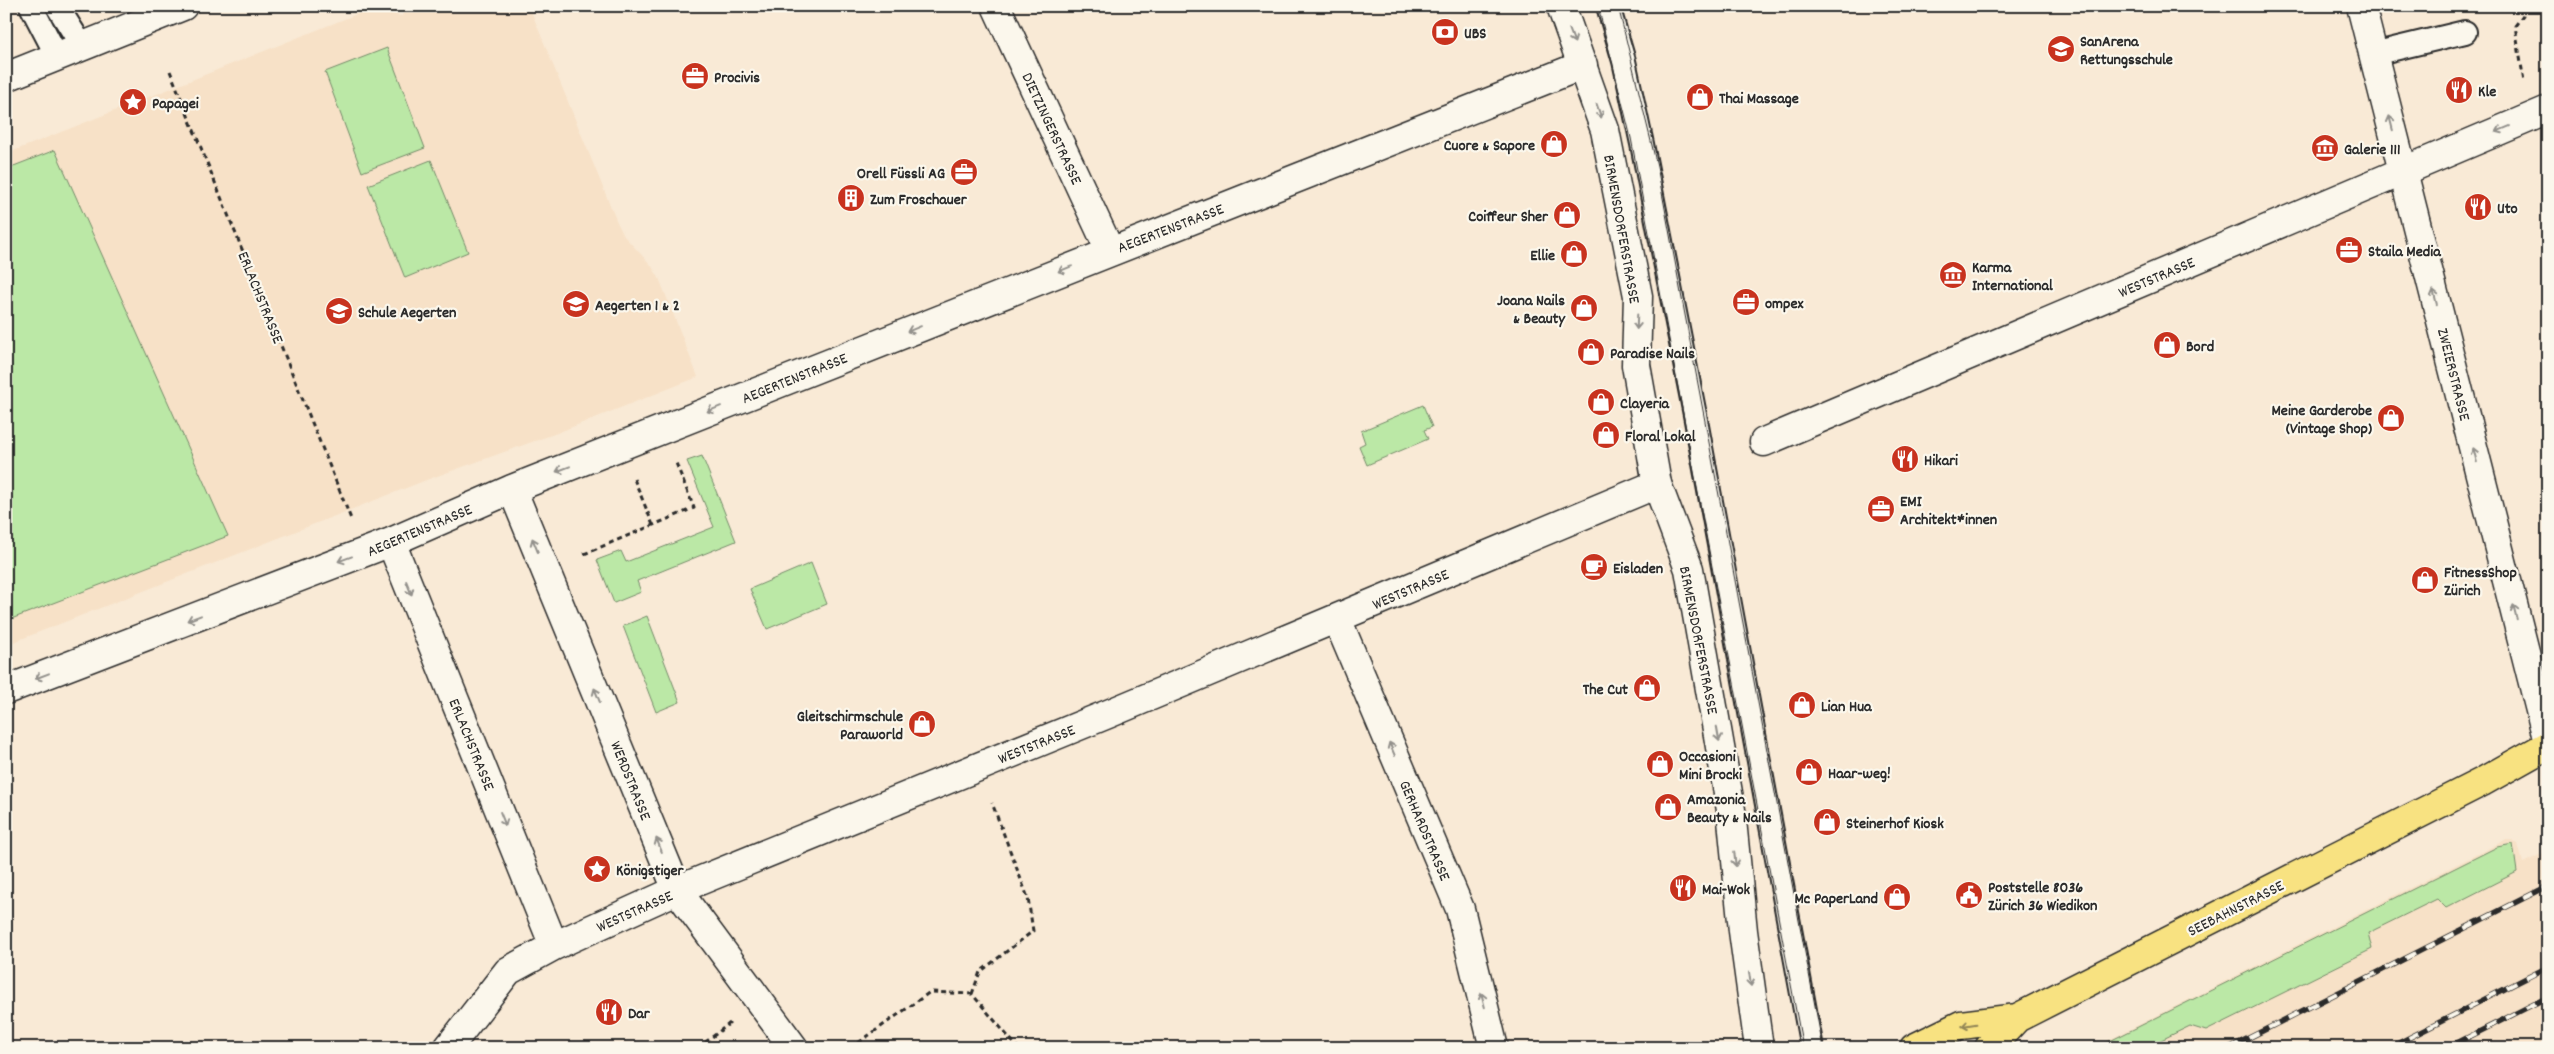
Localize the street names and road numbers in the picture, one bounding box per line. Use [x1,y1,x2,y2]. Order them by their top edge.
street label: DIETZINGERSTRASSE [1015,69,1087,190]
street label: BIRMENSDORFERSTRASSE [1596,153,1645,306]
street label: AEGERTENSTRASSE [1114,198,1228,260]
street label: ERLACHSTRASSE [231,248,289,348]
street label: WESTSTRASSE [2115,252,2200,305]
street label: ZWEIERSTRASSE [2430,326,2475,424]
street label: AEGERTENSTRASSE [739,347,852,411]
street label: AEGERTENSTRASSE [364,499,477,564]
street label: WESTSTRASSE [1369,564,1454,617]
street label: BIRMENSDORFERSTRASSE [1672,564,1723,717]
street label: ERLACHSTRASSE [442,695,500,795]
street label: WESTSTRASSE [995,719,1080,771]
street label: WERDSTRASSE [603,738,656,825]
street label: GERHARDSTRASSE [1392,777,1456,886]
street label: SEEBAHNSTRASSE [2184,875,2289,943]
street label: WESTSTRASSE [593,885,677,939]

